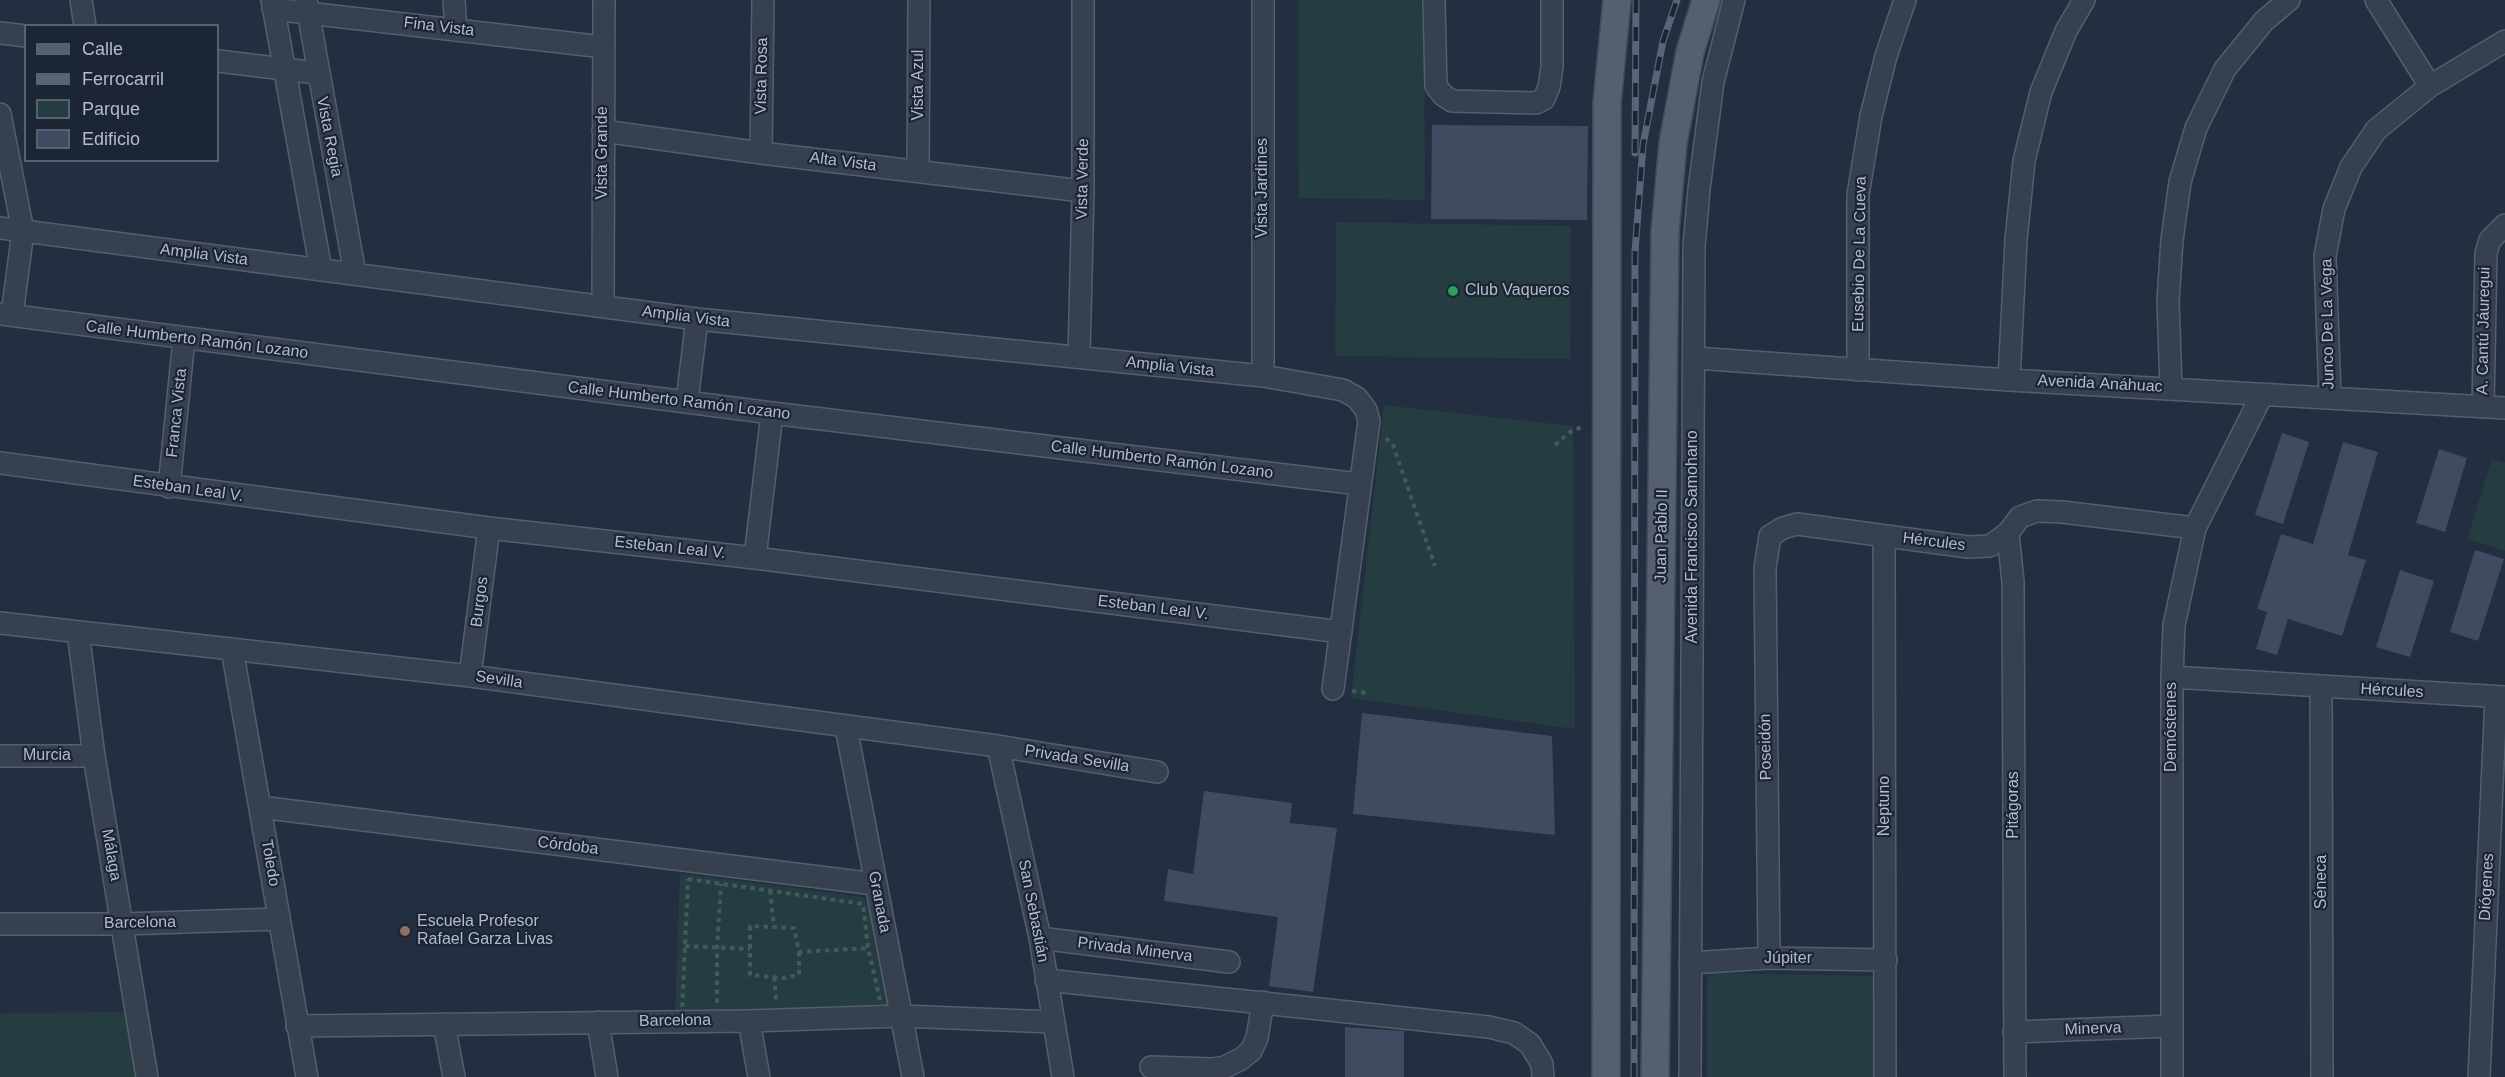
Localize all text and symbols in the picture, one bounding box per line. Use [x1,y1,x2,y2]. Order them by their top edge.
street label: Fina Vista [403,13,475,41]
legend [24,24,219,162]
street label: Vista Rosa [752,37,772,115]
text: Calle [82,39,123,59]
street label: Vista Azul [909,50,929,120]
text: Ferrocarril [82,69,164,89]
street label: Vista Regia [312,95,346,179]
text: Parque [82,99,140,119]
street label: Vista Grande [593,106,613,200]
text: Edificio [82,129,140,149]
street label: Vista Verde [1073,138,1093,220]
street label: Vista Jardines [1253,138,1273,238]
street label: Alta Vista [808,148,878,176]
street label: Eusebio De La Cueva [1849,176,1871,332]
street label: Amplia Vista [159,240,249,270]
street label: Junco De La Vega [2317,258,2339,390]
street label: A. Cantú Jáuregui [2473,267,2495,395]
place label: Club Vaqueros [1465,281,1570,301]
marker: Club Vaqueros [1446,284,1460,298]
street label: Amplia Vista [641,302,731,332]
street label: Calle Humberto Ramón Lozano [85,317,309,363]
street label: Amplia Vista [1125,353,1215,381]
street label: Franca Vista [163,367,191,459]
street label: Avenida Anáhuac [2037,371,2163,397]
street label: Calle Humberto Ramón Lozano [567,378,791,424]
street label: Avenida Francisco Samohano [1683,430,1703,644]
street label: Calle Humberto Ramón Lozano [1050,437,1274,483]
street label: Esteban Leal V. [131,472,245,506]
street label: Juan Pablo II [1652,489,1672,583]
street label: Hércules [1901,529,1967,555]
street label: Esteban Leal V. [614,533,726,563]
street label: Burgos [467,576,493,628]
street label: Esteban Leal V. [1096,592,1210,624]
street label: Sevilla [474,667,524,693]
street label: Hércules [2360,680,2424,702]
street label: Demóstenes [2162,682,2182,772]
street label: Poseidón [1756,713,1776,781]
street label: Privada Sevilla [1023,741,1131,777]
street label: Murcia [23,746,71,766]
street label: Pitágoras [2004,771,2024,839]
street label: Neptuno [1875,776,1895,836]
street label: Málaga [97,827,125,883]
street label: Córdoba [536,833,600,859]
street label: Toledo [256,838,284,888]
street label: Diógenes [2476,853,2498,921]
street label: Séneca [2312,855,2332,909]
street label: San Sebastián [1014,858,1052,964]
street label: Granada [864,870,894,934]
place label: Escuela Profesor Rafael Garza Livas [417,912,553,950]
street label: Barcelona [104,913,176,933]
marker: Escuela Profesor Rafael Garza Livas [398,924,412,938]
street label: Privada Minerva [1076,933,1194,967]
street label: Júpiter [1764,949,1812,969]
street label: Barcelona [639,1011,711,1031]
street label: Minerva [2064,1018,2122,1040]

